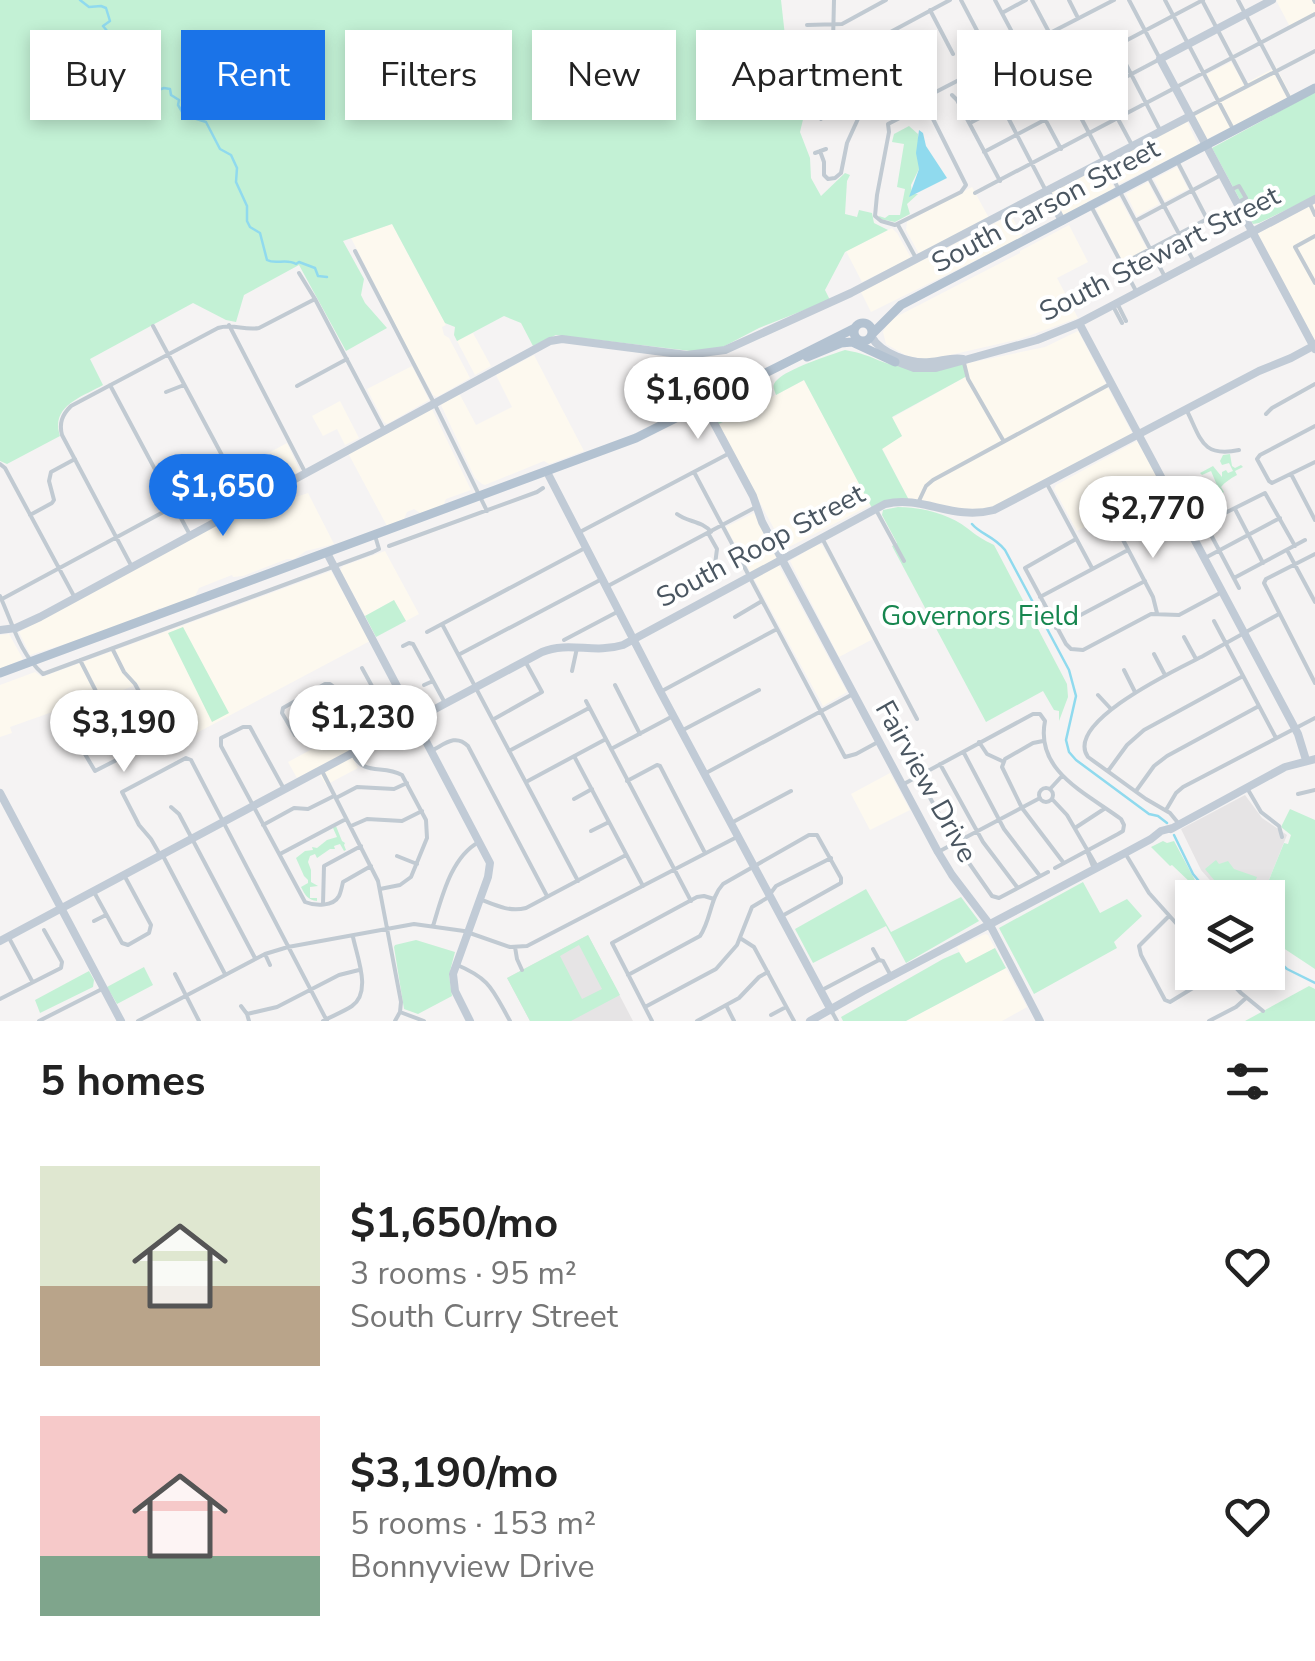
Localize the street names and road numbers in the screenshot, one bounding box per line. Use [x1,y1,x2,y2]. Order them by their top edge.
street label: South Carson Street [925,130,1166,282]
street label: South Stewart Street [1033,177,1286,331]
street label: South Roop Street [650,475,871,617]
street label: Fairview Drive [866,694,986,869]

